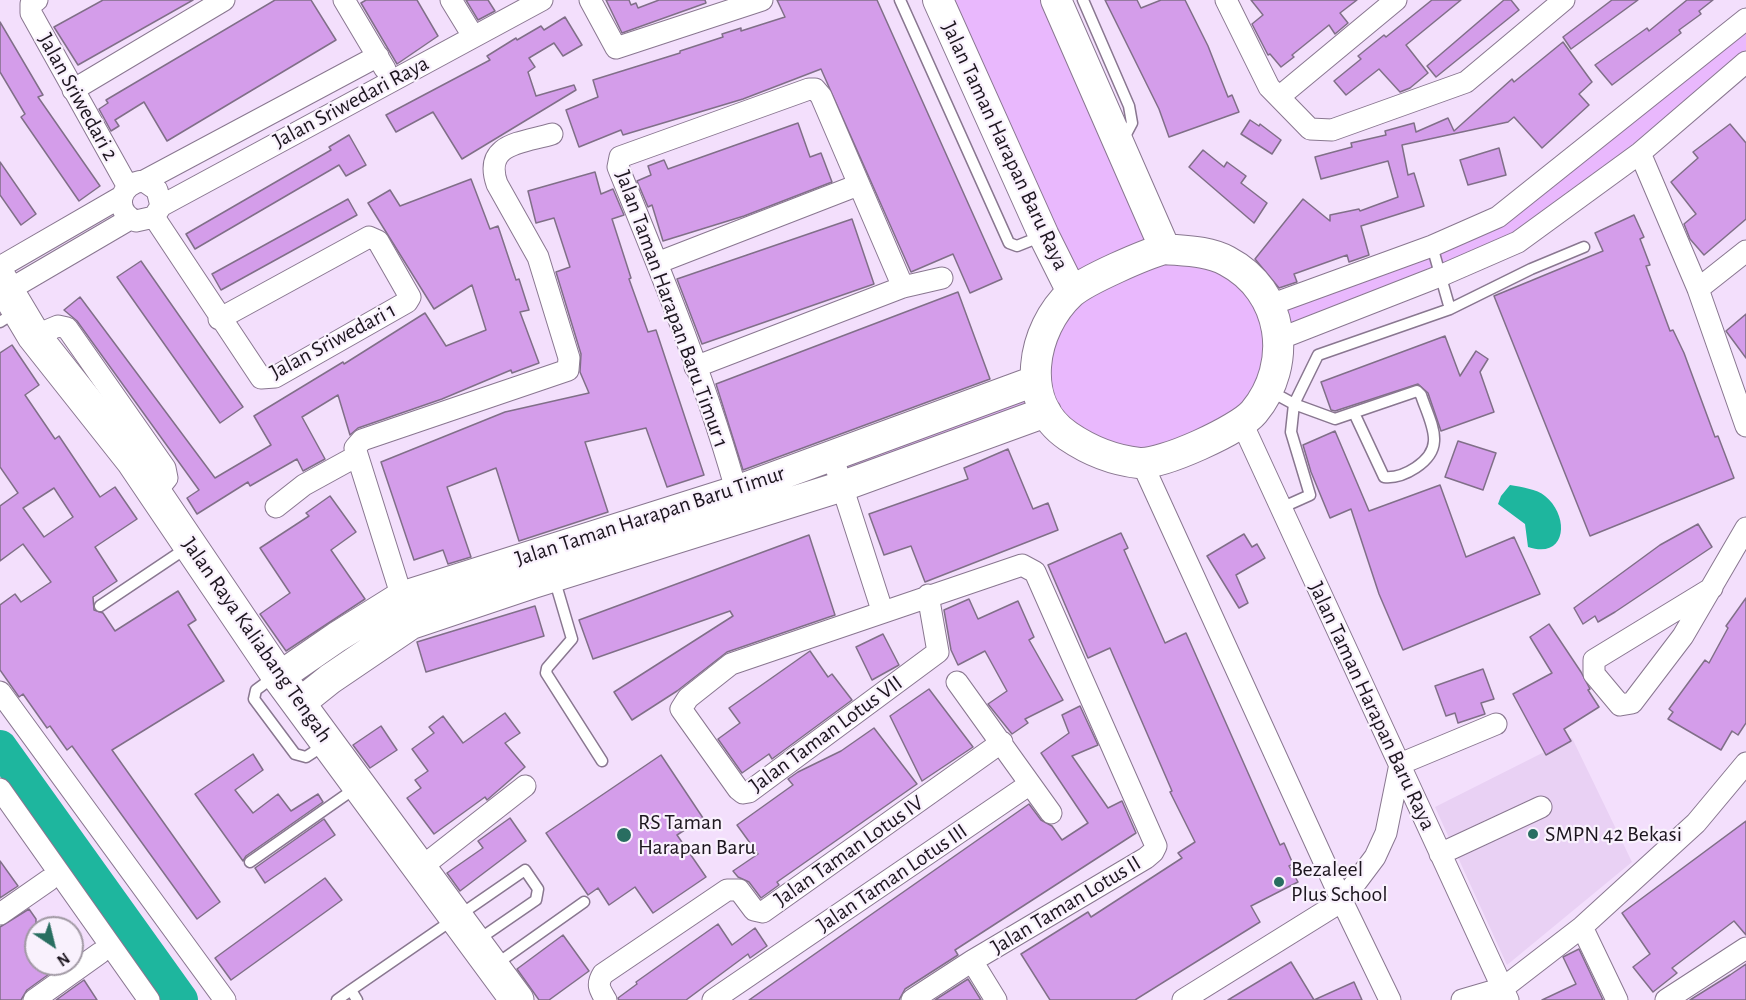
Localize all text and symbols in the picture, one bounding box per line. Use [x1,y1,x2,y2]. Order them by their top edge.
street label: Jalan Taman Harapan Baru Raya [936,18,1074,274]
street label: Jalan Sriwedari 2 [32,29,124,165]
street label: Jalan Sriwedari Raya [269,50,433,154]
street label: Jalan Taman Harapan Baru Timur 1 [609,167,735,451]
street label: Jalan Sriwedari 1 [265,297,401,385]
street label: Jalan Taman Harapan Baru Timur [512,460,788,572]
street label: Jalan Raya Kaliabang Tengah [176,532,338,748]
street label: Jalan Taman Harapan Baru Raya [1303,578,1441,834]
street label: Jalan Taman Lotus VII [744,670,908,798]
street label: Jalan Taman Lotus IV [769,790,929,912]
place label: RS Taman Harapan Baru [638,809,756,860]
street label: Jalan Taman Lotus III [812,818,972,938]
place label: SMPN 42 Bekasi [1545,821,1682,847]
marker: RS Taman Harapan Baru [615,826,633,844]
marker: SMPN 42 Bekasi [1526,827,1540,841]
street label: Jalan Taman Lotus II [986,850,1146,960]
place label: Bezaleel Plus School [1291,856,1388,908]
marker: Bezaleel Plus School [1272,875,1286,889]
north arrow [24,916,84,976]
text: N [54,949,72,969]

